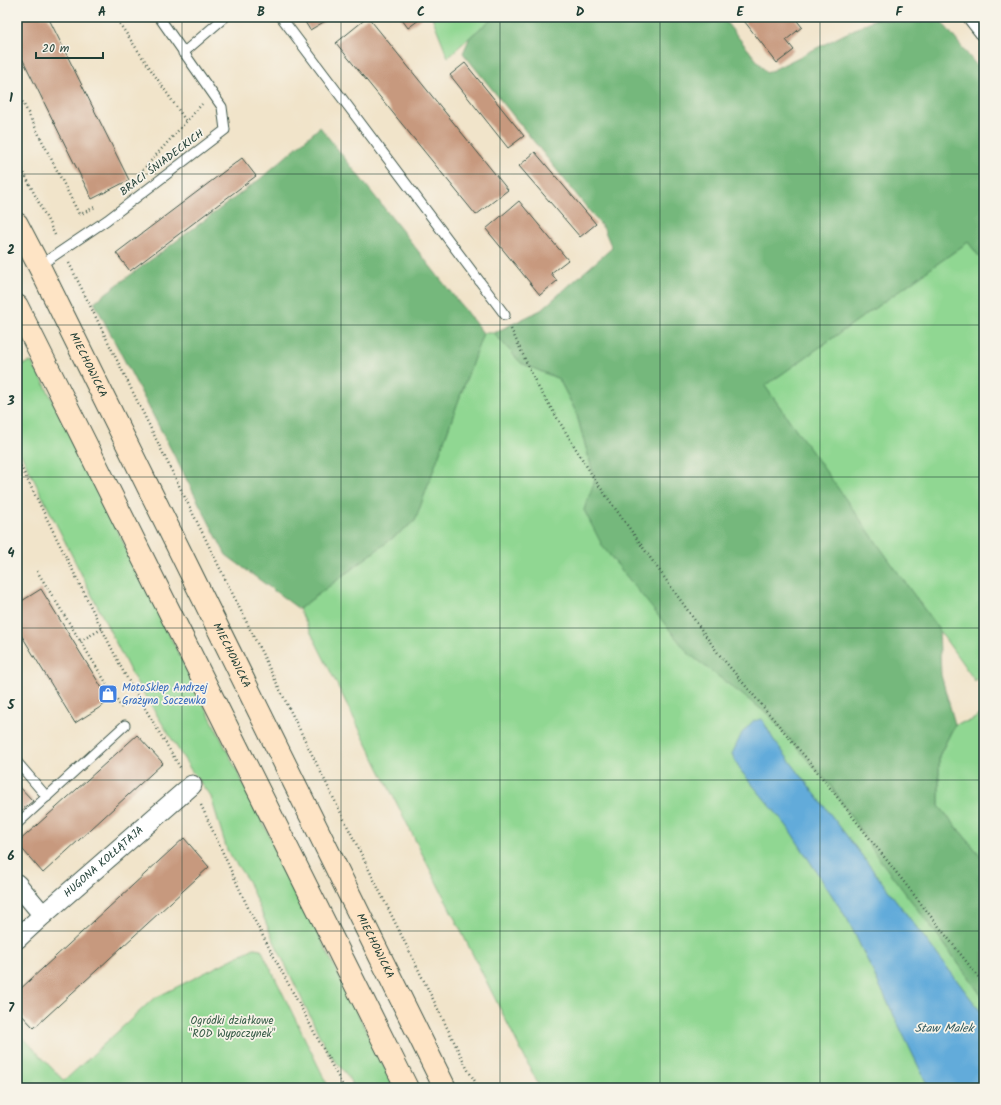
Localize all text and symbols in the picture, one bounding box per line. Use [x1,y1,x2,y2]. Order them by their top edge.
text: A [98,2,106,23]
text: B [257,2,265,23]
text: C [417,2,425,23]
text: D [576,2,585,23]
text: E [736,2,744,23]
text: F [895,2,903,23]
scale bar [36,34,103,60]
text: 20 m [42,39,70,58]
text: 1 [9,88,13,109]
street label: BRACI ŚNIADECKICH [116,125,208,201]
text: 2 [7,240,15,261]
street label: MIECHOWICKA [64,329,112,401]
text: 3 [6,391,15,412]
text: 4 [7,543,15,564]
street label: MIECHOWICKA [208,620,255,692]
place label: MotoSklep Andrzej Grażyna Soczewka [122,679,209,710]
shop icon: MotoSklep Andrzej Grażyna Soczewka [97,683,119,705]
text: 5 [7,695,16,716]
street label: HUGONA KOŁŁĄTAJA [59,822,148,902]
text: 6 [7,846,15,867]
street label: MIECHOWICKA [351,910,399,982]
text: 7 [8,998,15,1019]
park label: Ogródki działkowe "ROD Wypoczynek" [189,1012,276,1043]
water label: Staw Malek [915,1019,976,1038]

